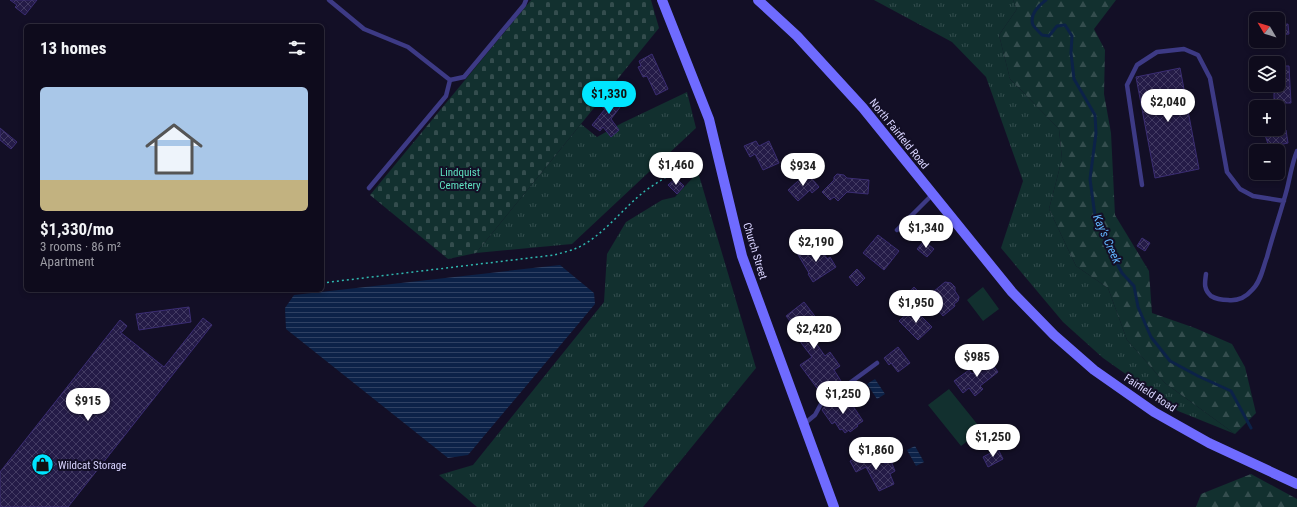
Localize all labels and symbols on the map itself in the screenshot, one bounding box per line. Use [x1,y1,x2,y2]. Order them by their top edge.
north arrow [1249,12,1285,48]
pin: $1,330 [576,81,642,115]
pin: $2,040 [1135,89,1201,123]
street label: North Fairfield Road [867,96,931,172]
pin: $1,460 [643,152,709,186]
pin: $934 [779,153,827,187]
park label: Lindquist Cemetery [439,166,481,192]
water label: Kay's Creek [1090,212,1124,267]
pin: $1,340 [893,215,959,249]
street label: Church Street [740,221,770,281]
pin: $2,190 [783,229,849,263]
pin: $1,950 [883,290,949,324]
pin: $2,420 [781,316,847,350]
pin: $985 [953,344,1001,378]
street label: Fairfield Road [1122,371,1178,415]
pin: $1,250 [810,381,876,415]
pin: $915 [64,388,112,422]
pin: $1,250 [960,424,1026,458]
pin: $1,860 [843,437,909,471]
shop icon: Wildcat Storage [30,452,56,478]
place label: Wildcat Storage [58,459,126,472]

